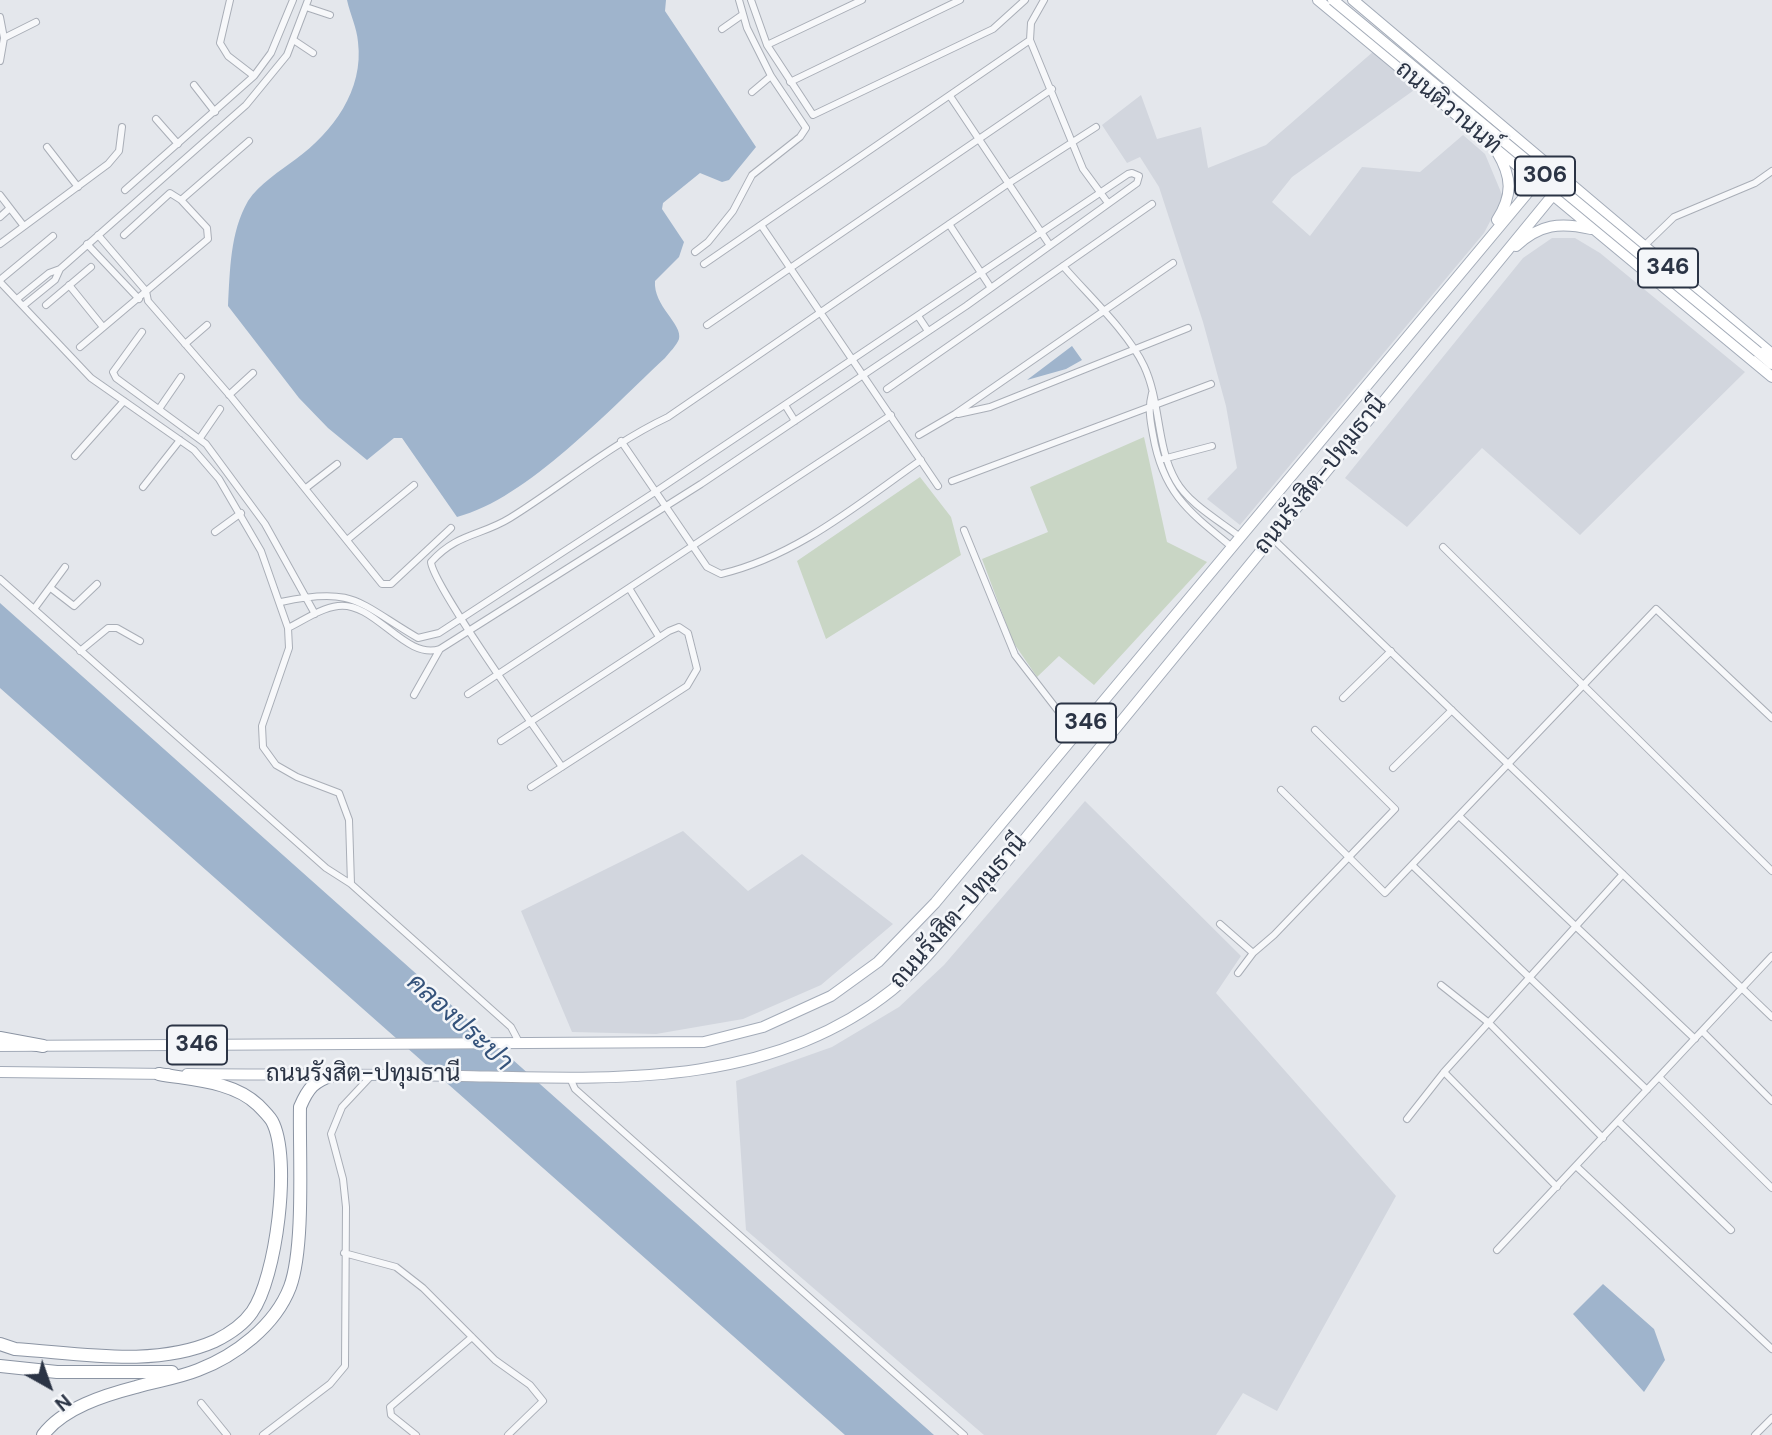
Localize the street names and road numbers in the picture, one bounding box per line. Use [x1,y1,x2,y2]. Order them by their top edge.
street label: ถนนติวานนท์ [1389,55,1507,161]
road number: 306 [1515,156,1575,196]
road number: 346 [1638,248,1698,288]
street label: ถนนรังสิต-ปทุมธานี [1249,391,1393,561]
road number: 346 [1056,704,1116,743]
street label: ถนนรังสิต-ปทุมธานี [884,829,1034,995]
road number: 346 [167,1026,227,1064]
street label: ถนนรังสิต-ปทุมธานี [266,1061,460,1089]

